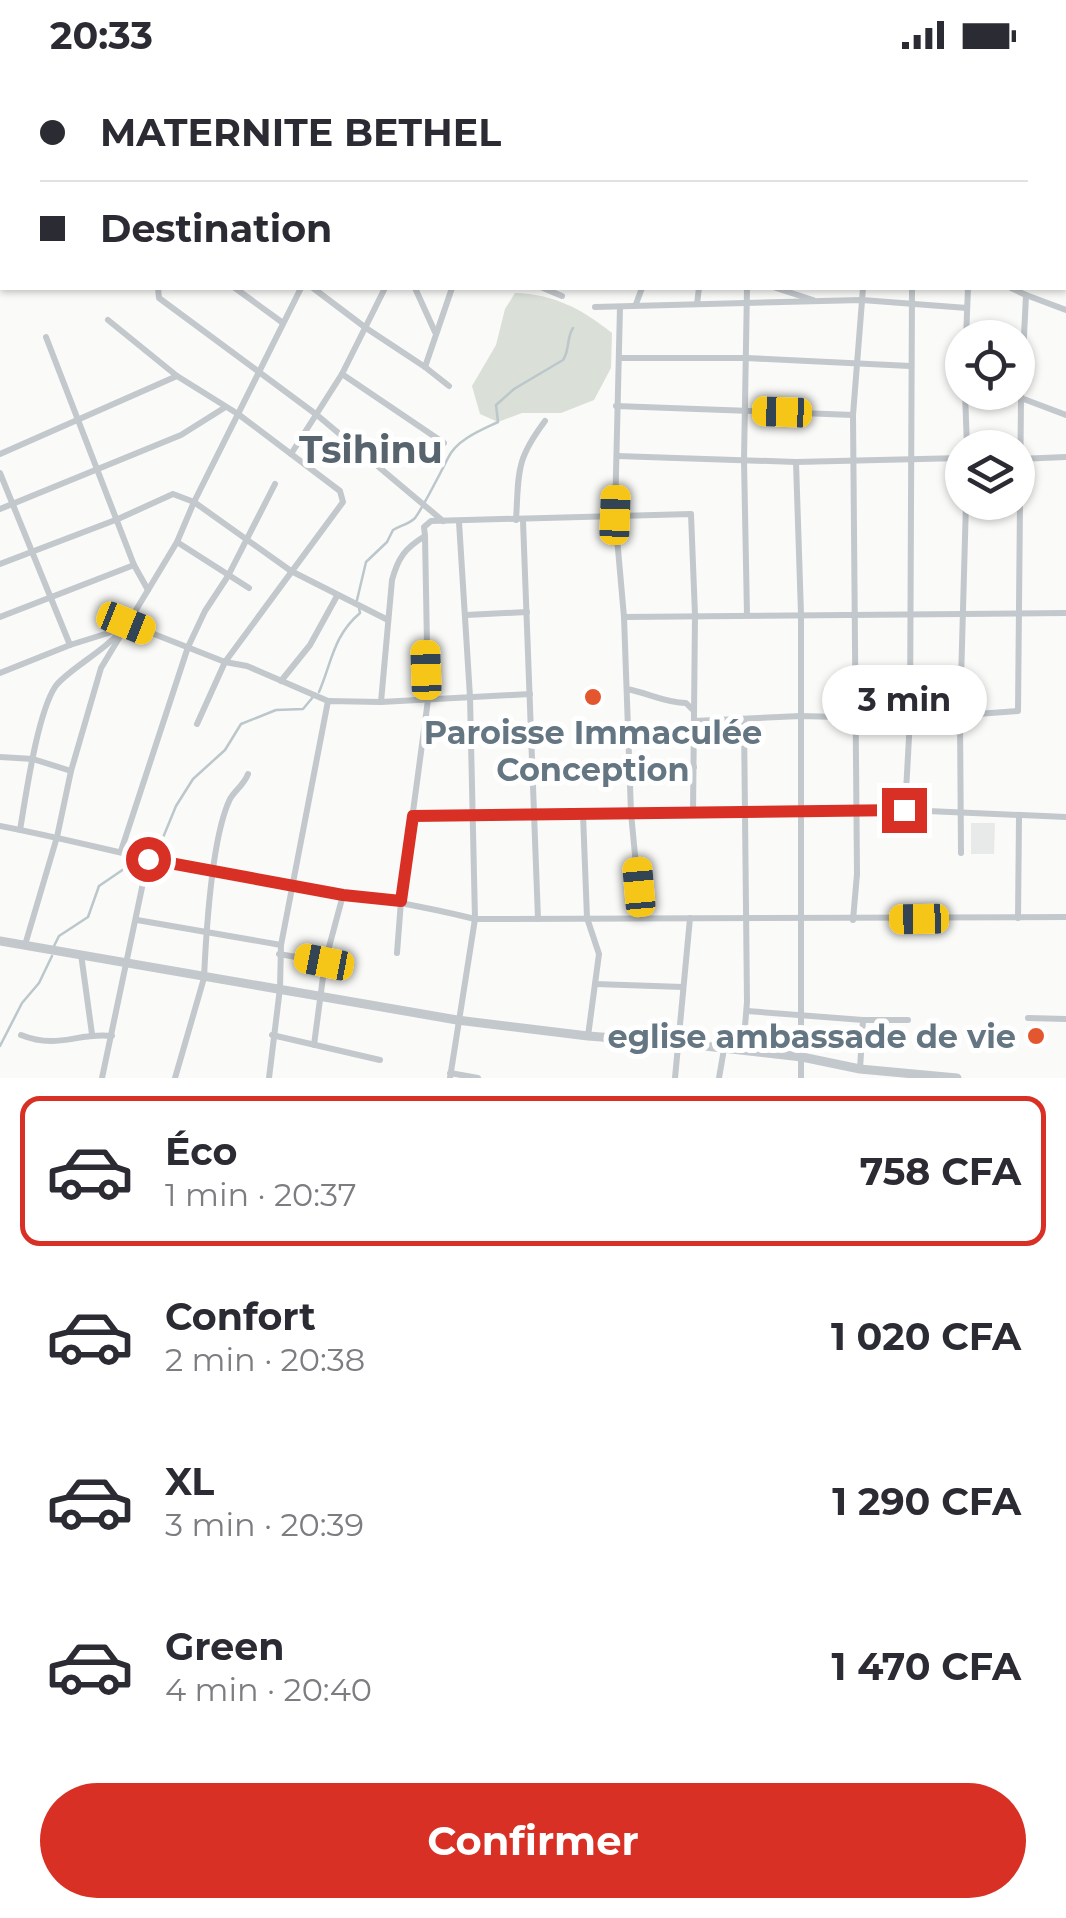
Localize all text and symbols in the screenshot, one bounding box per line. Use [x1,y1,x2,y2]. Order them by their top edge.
text: 20:33 [50,12,153,59]
text: MATERNITE BETHEL [100,109,501,156]
text: Destination [100,205,332,252]
map controls [945,320,1035,520]
button: locate [945,320,1035,410]
car [751,396,813,428]
district label: Tsihinu [299,426,443,473]
button: layers [945,430,1035,520]
car [599,484,631,546]
car [93,598,159,648]
car [410,639,442,701]
callout: 3 min [822,665,986,735]
text: 3 min [858,680,951,719]
marker: Paroisse Immaculée Conception [582,686,604,708]
place label: Paroisse Immaculée Conception [424,713,762,789]
route end [882,788,927,833]
route start [126,837,171,882]
car [621,856,657,918]
car [889,903,949,935]
car [292,942,356,982]
place label: eglise ambassade de vie [607,1017,1016,1056]
marker: eglise ambassade de vie [1025,1025,1047,1047]
icon: car [45,1126,135,1216]
text: Éco [165,1128,237,1175]
text: 758 CFA [860,1148,1021,1195]
text: 1 min · 20:37 [165,1175,357,1214]
icon: car [45,1291,135,1381]
text: Confort [165,1293,316,1340]
text: 1 020 CFA [831,1313,1021,1360]
text: 2 min · 20:38 [165,1340,365,1379]
icon: car [45,1456,135,1546]
text: XL [165,1458,214,1505]
text: 1 290 CFA [832,1478,1021,1525]
text: 3 min · 20:39 [165,1505,364,1544]
icon: car [45,1621,135,1711]
text: Green [165,1623,285,1670]
text: 1 470 CFA [832,1643,1021,1690]
text: 4 min · 20:40 [165,1670,372,1709]
button: Confirmer [40,1783,1026,1898]

